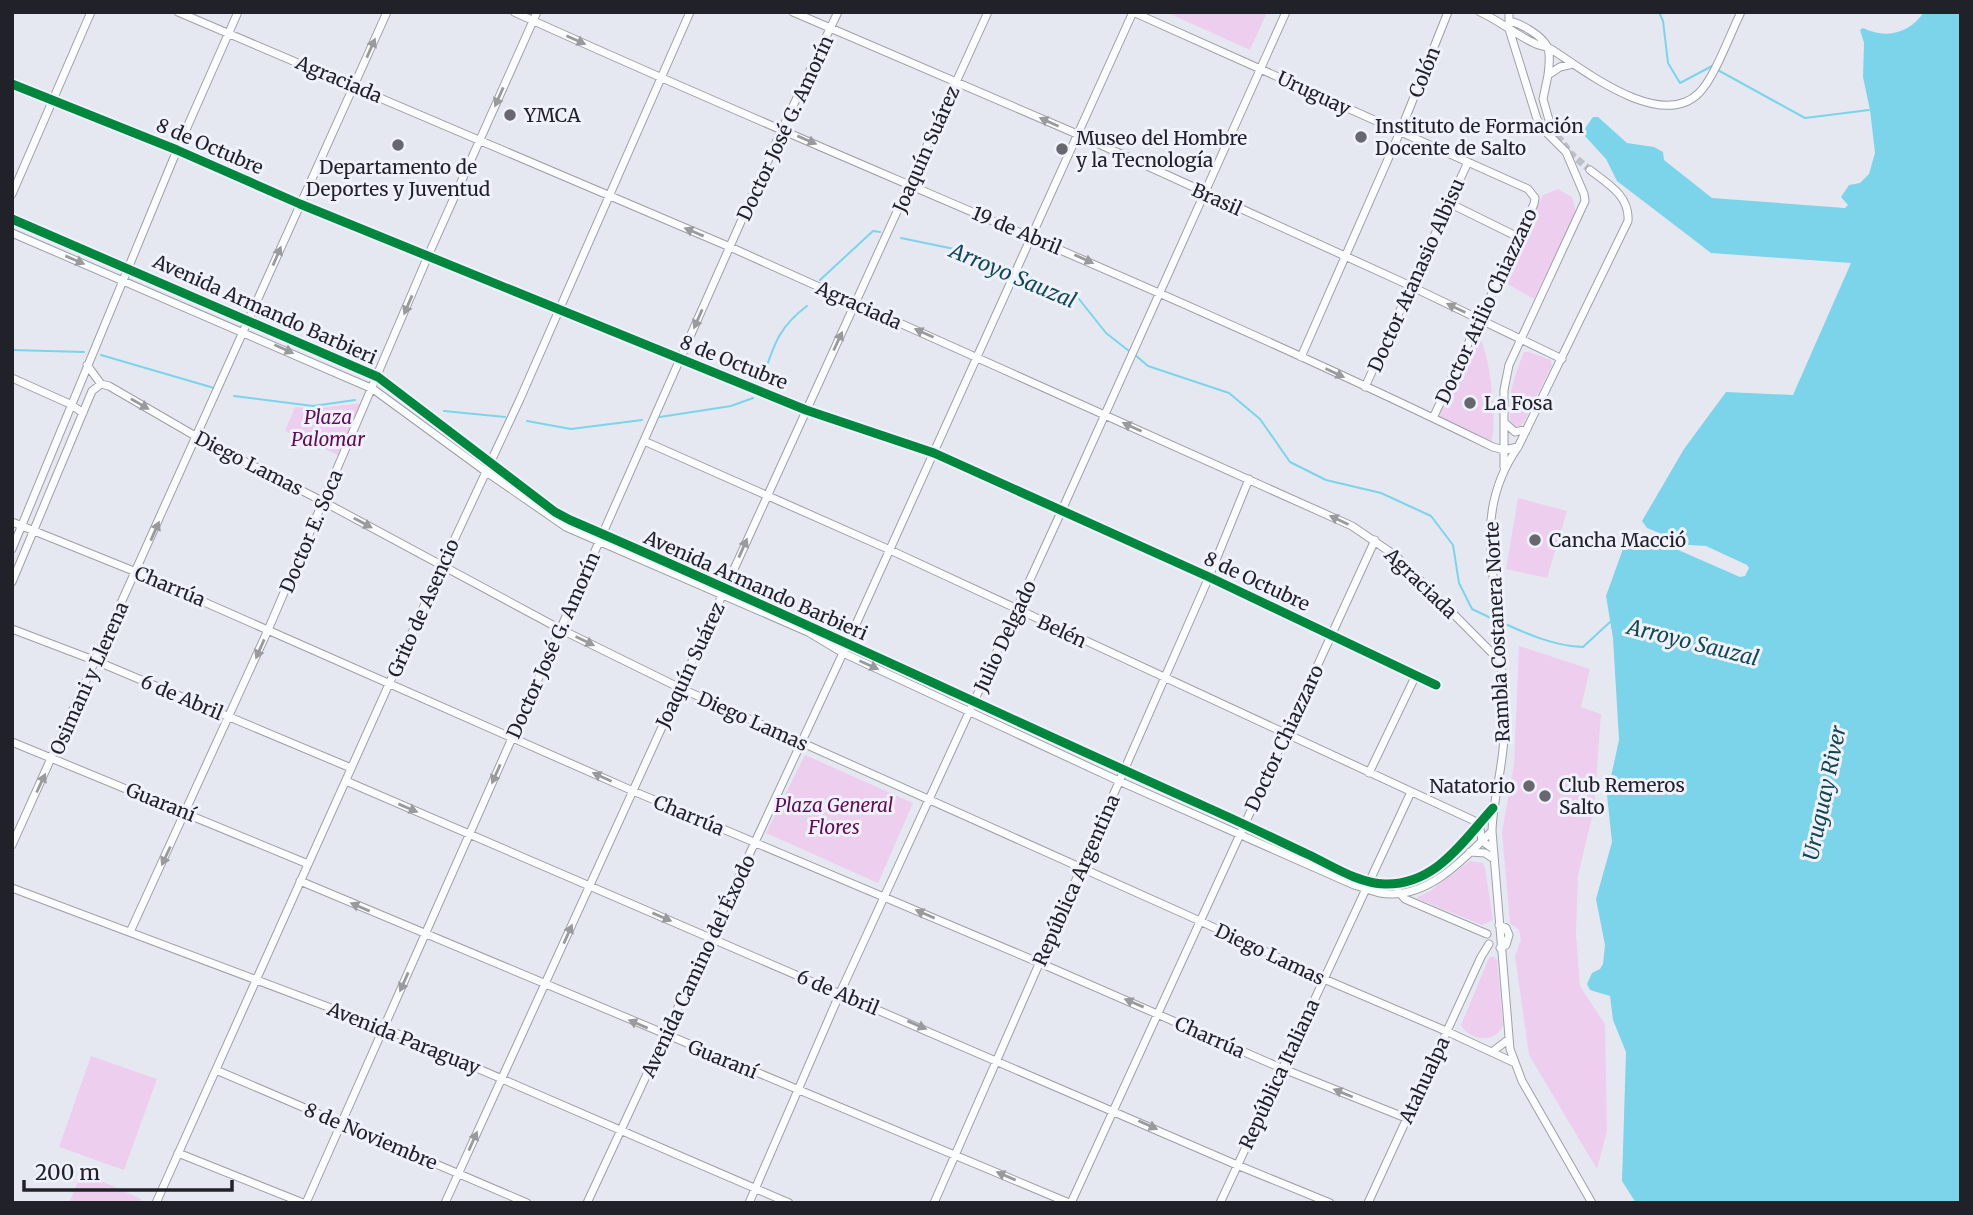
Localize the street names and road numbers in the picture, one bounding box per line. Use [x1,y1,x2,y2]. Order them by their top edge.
street label: Doctor José G. Amorín [732,31,839,224]
street label: Colón [1403,43,1445,101]
street label: Agraciada [291,50,386,108]
street label: Uruguay [1273,66,1355,120]
street label: Joaquín Suárez [887,82,965,217]
street label: 8 de Octubre [153,113,267,179]
street label: Doctor Atanasio Albisu [1362,174,1470,376]
street label: Brasil [1188,177,1246,221]
street label: 19 de Abril [969,200,1065,260]
street label: Doctor Atilio Chiazzaro [1430,204,1542,408]
street label: Avenida Armando Barbieri [149,248,381,369]
street label: Agraciada [811,275,906,335]
street label: 8 de Octubre [677,330,791,395]
street label: Diego Lamas [191,425,307,501]
street label: Doctor E. Soca [274,466,348,596]
street label: Rambla Costanera Norte [1479,521,1515,743]
street label: Avenida Armando Barbieri [640,524,872,645]
street label: Grito de Asencio [382,535,464,681]
street label: Agraciada [1379,542,1462,623]
street label: 8 de Octubre [1200,546,1314,616]
street label: Doctor José G. Amorín [501,548,605,742]
street label: Charrúa [131,560,209,612]
street label: Julio Delgado [968,576,1041,697]
street label: Osimani y Llerena [44,598,134,758]
street label: Joaquín Suárez [650,598,730,733]
street label: Belén [1034,609,1091,653]
street label: Doctor Chiazzaro [1240,661,1328,815]
street label: 6 de Abril [137,669,227,725]
street label: Diego Lamas [694,686,812,756]
street label: Guaraní [123,777,200,827]
street label: Charrúa [650,789,728,841]
street label: República Argentina [1027,791,1125,969]
street label: Avenida Camino del Éxodo [635,851,760,1082]
street label: Diego Lamas [1211,918,1329,990]
street label: 6 de Abril [793,964,883,1020]
street label: República Italiana [1234,995,1324,1153]
street label: Avenida Paraguay [323,996,484,1080]
street label: Charrúa [1171,1011,1249,1063]
street label: Atahualpa [1393,1033,1454,1128]
street label: Guaraní [685,1034,762,1084]
street label: 8 de Noviembre [301,1097,441,1175]

